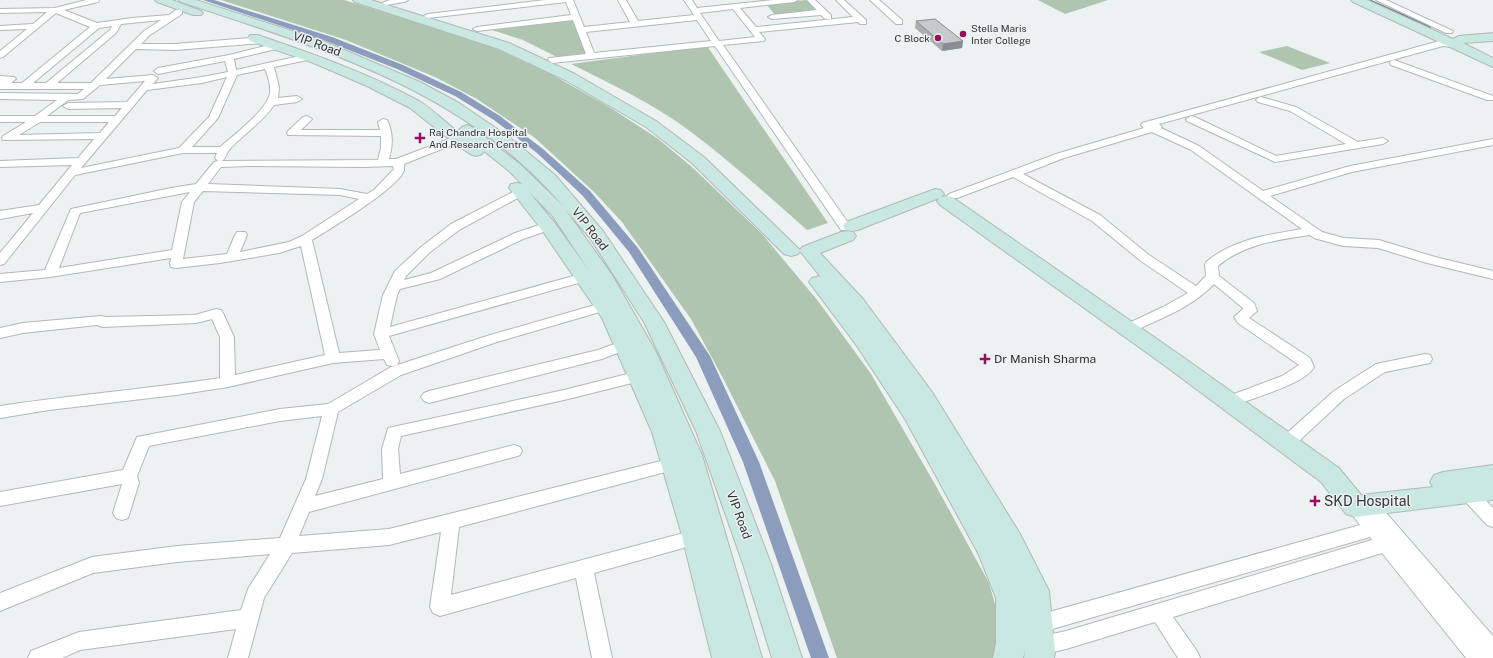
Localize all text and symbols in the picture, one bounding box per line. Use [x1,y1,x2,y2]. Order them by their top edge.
place label: Stella Maris Inter College [971,22,1031,46]
street label: VIP Road [291,29,343,59]
marker: Stella Maris Inter College [958,29,968,39]
place label: C Block [895,32,930,44]
marker: C Block [933,33,943,43]
place label: Raj Chandra Hospital And Research Centre [429,126,528,150]
marker: Raj Chandra Hospital And Research Centre [414,132,426,144]
street label: VIP Road [569,205,611,253]
place label: Dr Manish Sharma [994,352,1096,366]
marker: Dr Manish Sharma [979,353,991,365]
street label: VIP Road [724,489,754,541]
place label: SKD Hospital [1324,493,1411,509]
marker: SKD Hospital [1309,495,1321,507]

